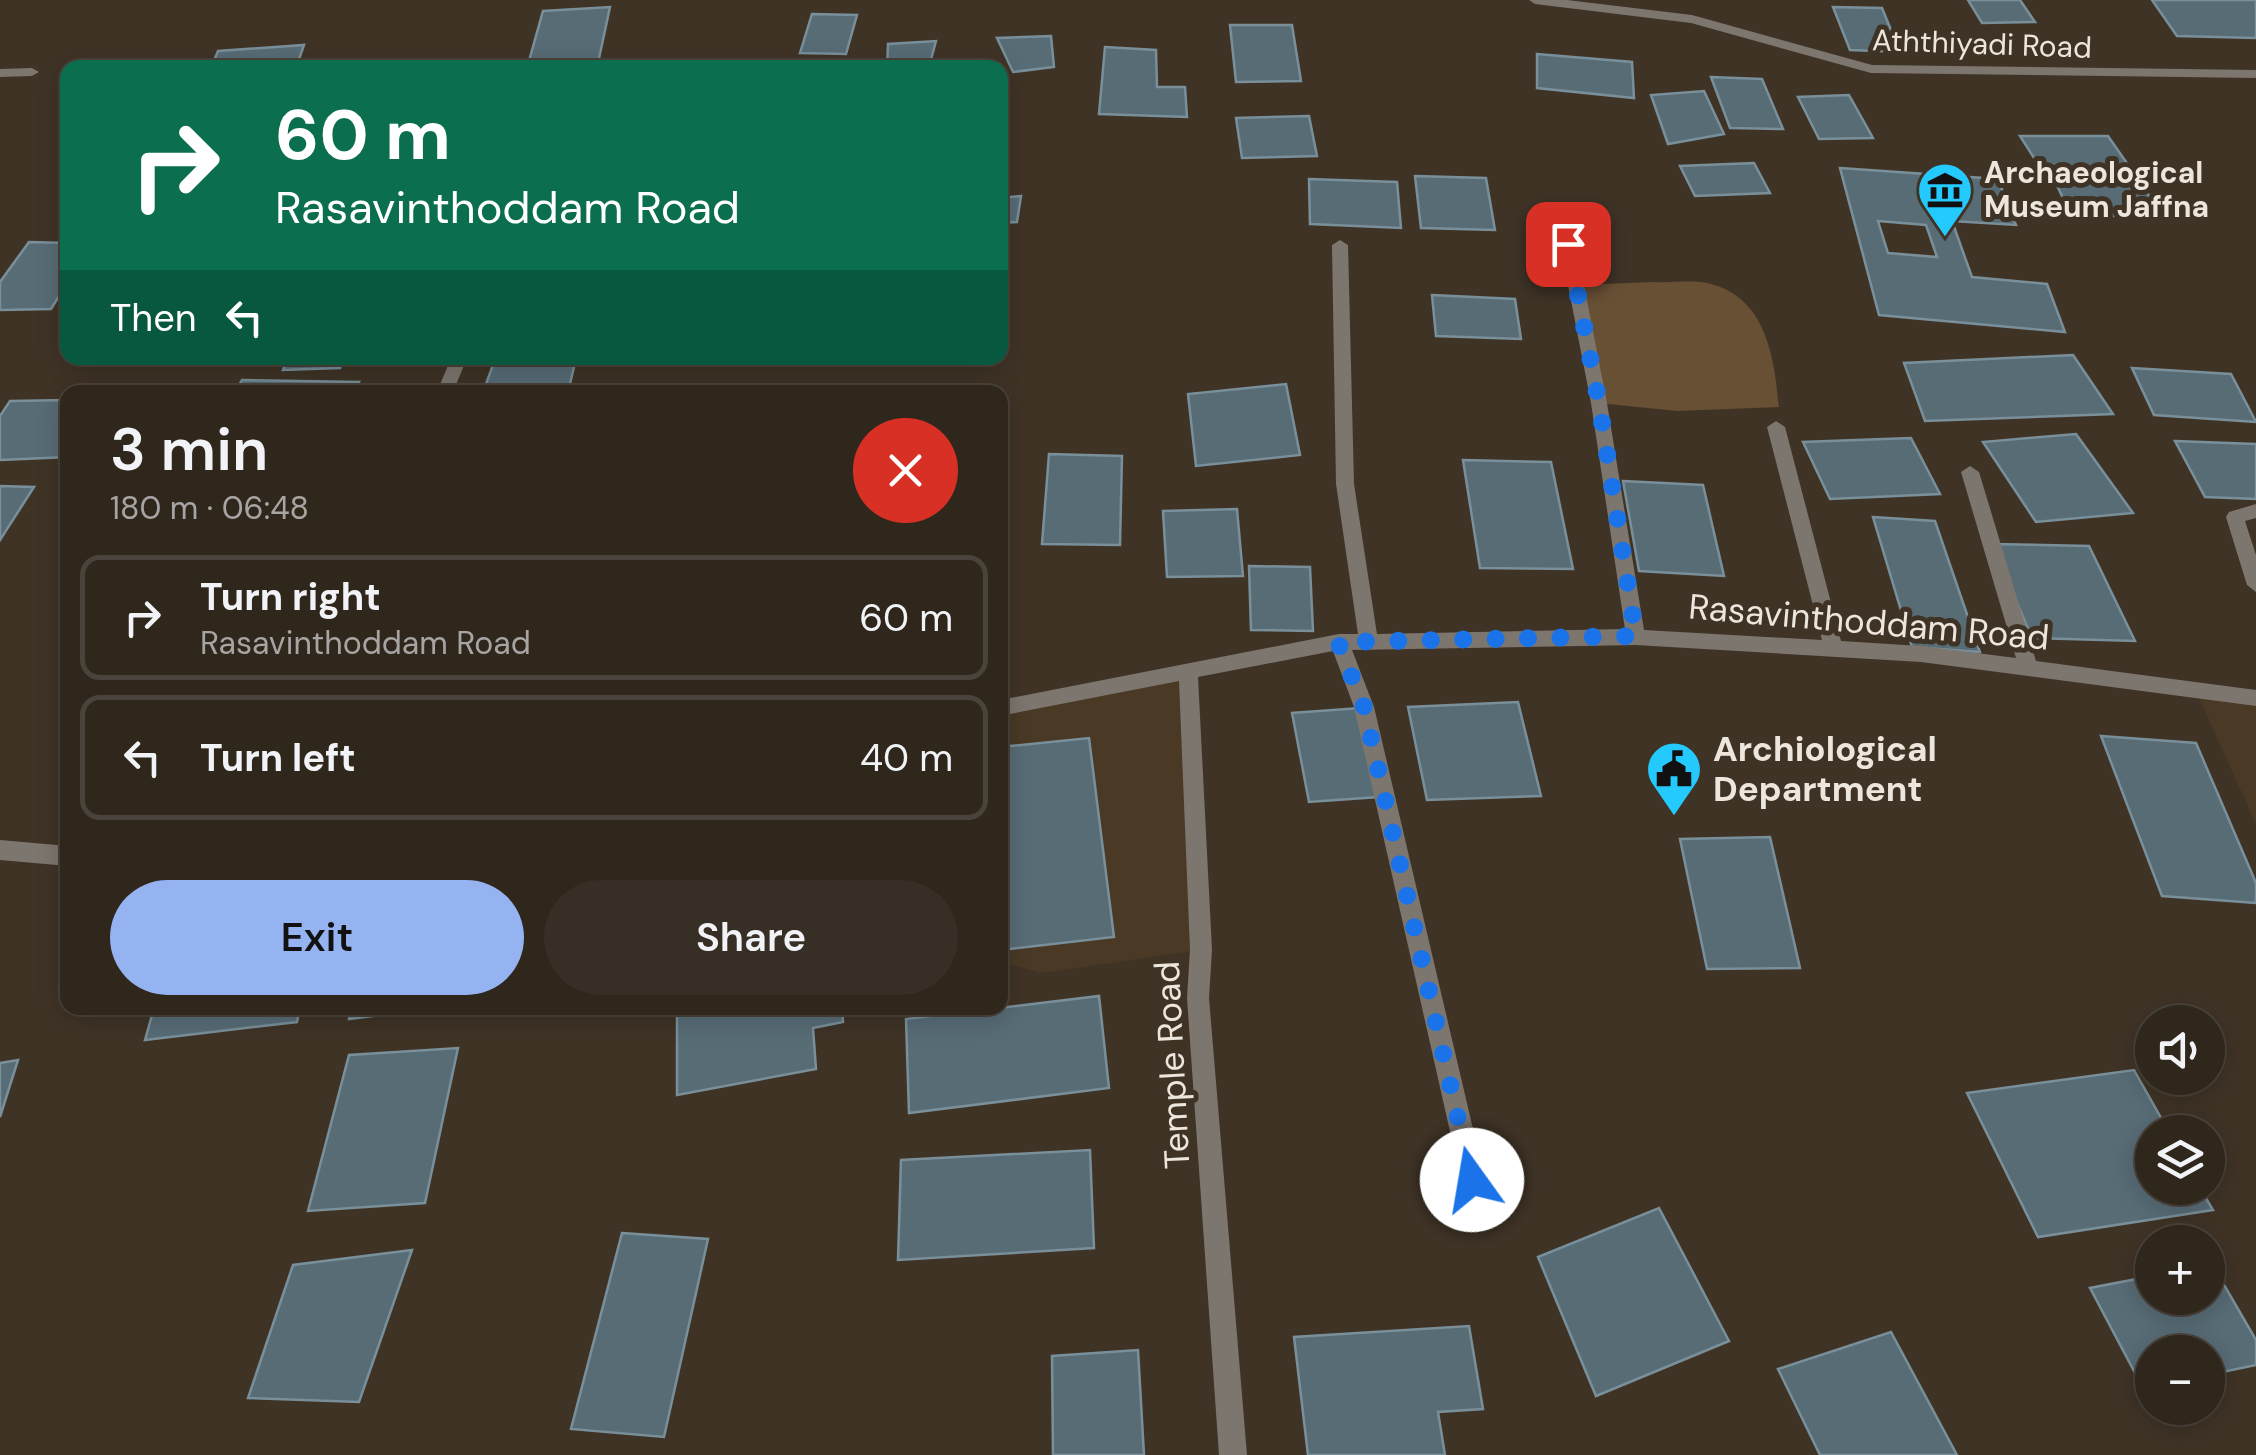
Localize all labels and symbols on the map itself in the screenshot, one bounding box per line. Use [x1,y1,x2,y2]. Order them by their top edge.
street label: Aththiyadi Road [1872,20,2093,67]
place label: Archaeological Museum Jaffna [1984,153,2209,226]
museum icon: Archaeological Museum Jaffna [1915,160,1975,239]
pin [1526,202,1611,287]
street label: Rasavinthoddam Road [1687,583,2051,661]
place label: Archiological Department [1713,726,1937,812]
public building icon: Archiological Department [1644,739,1704,818]
street label: Temple Road [1144,960,1200,1170]
position arrow [1420,1128,1524,1232]

